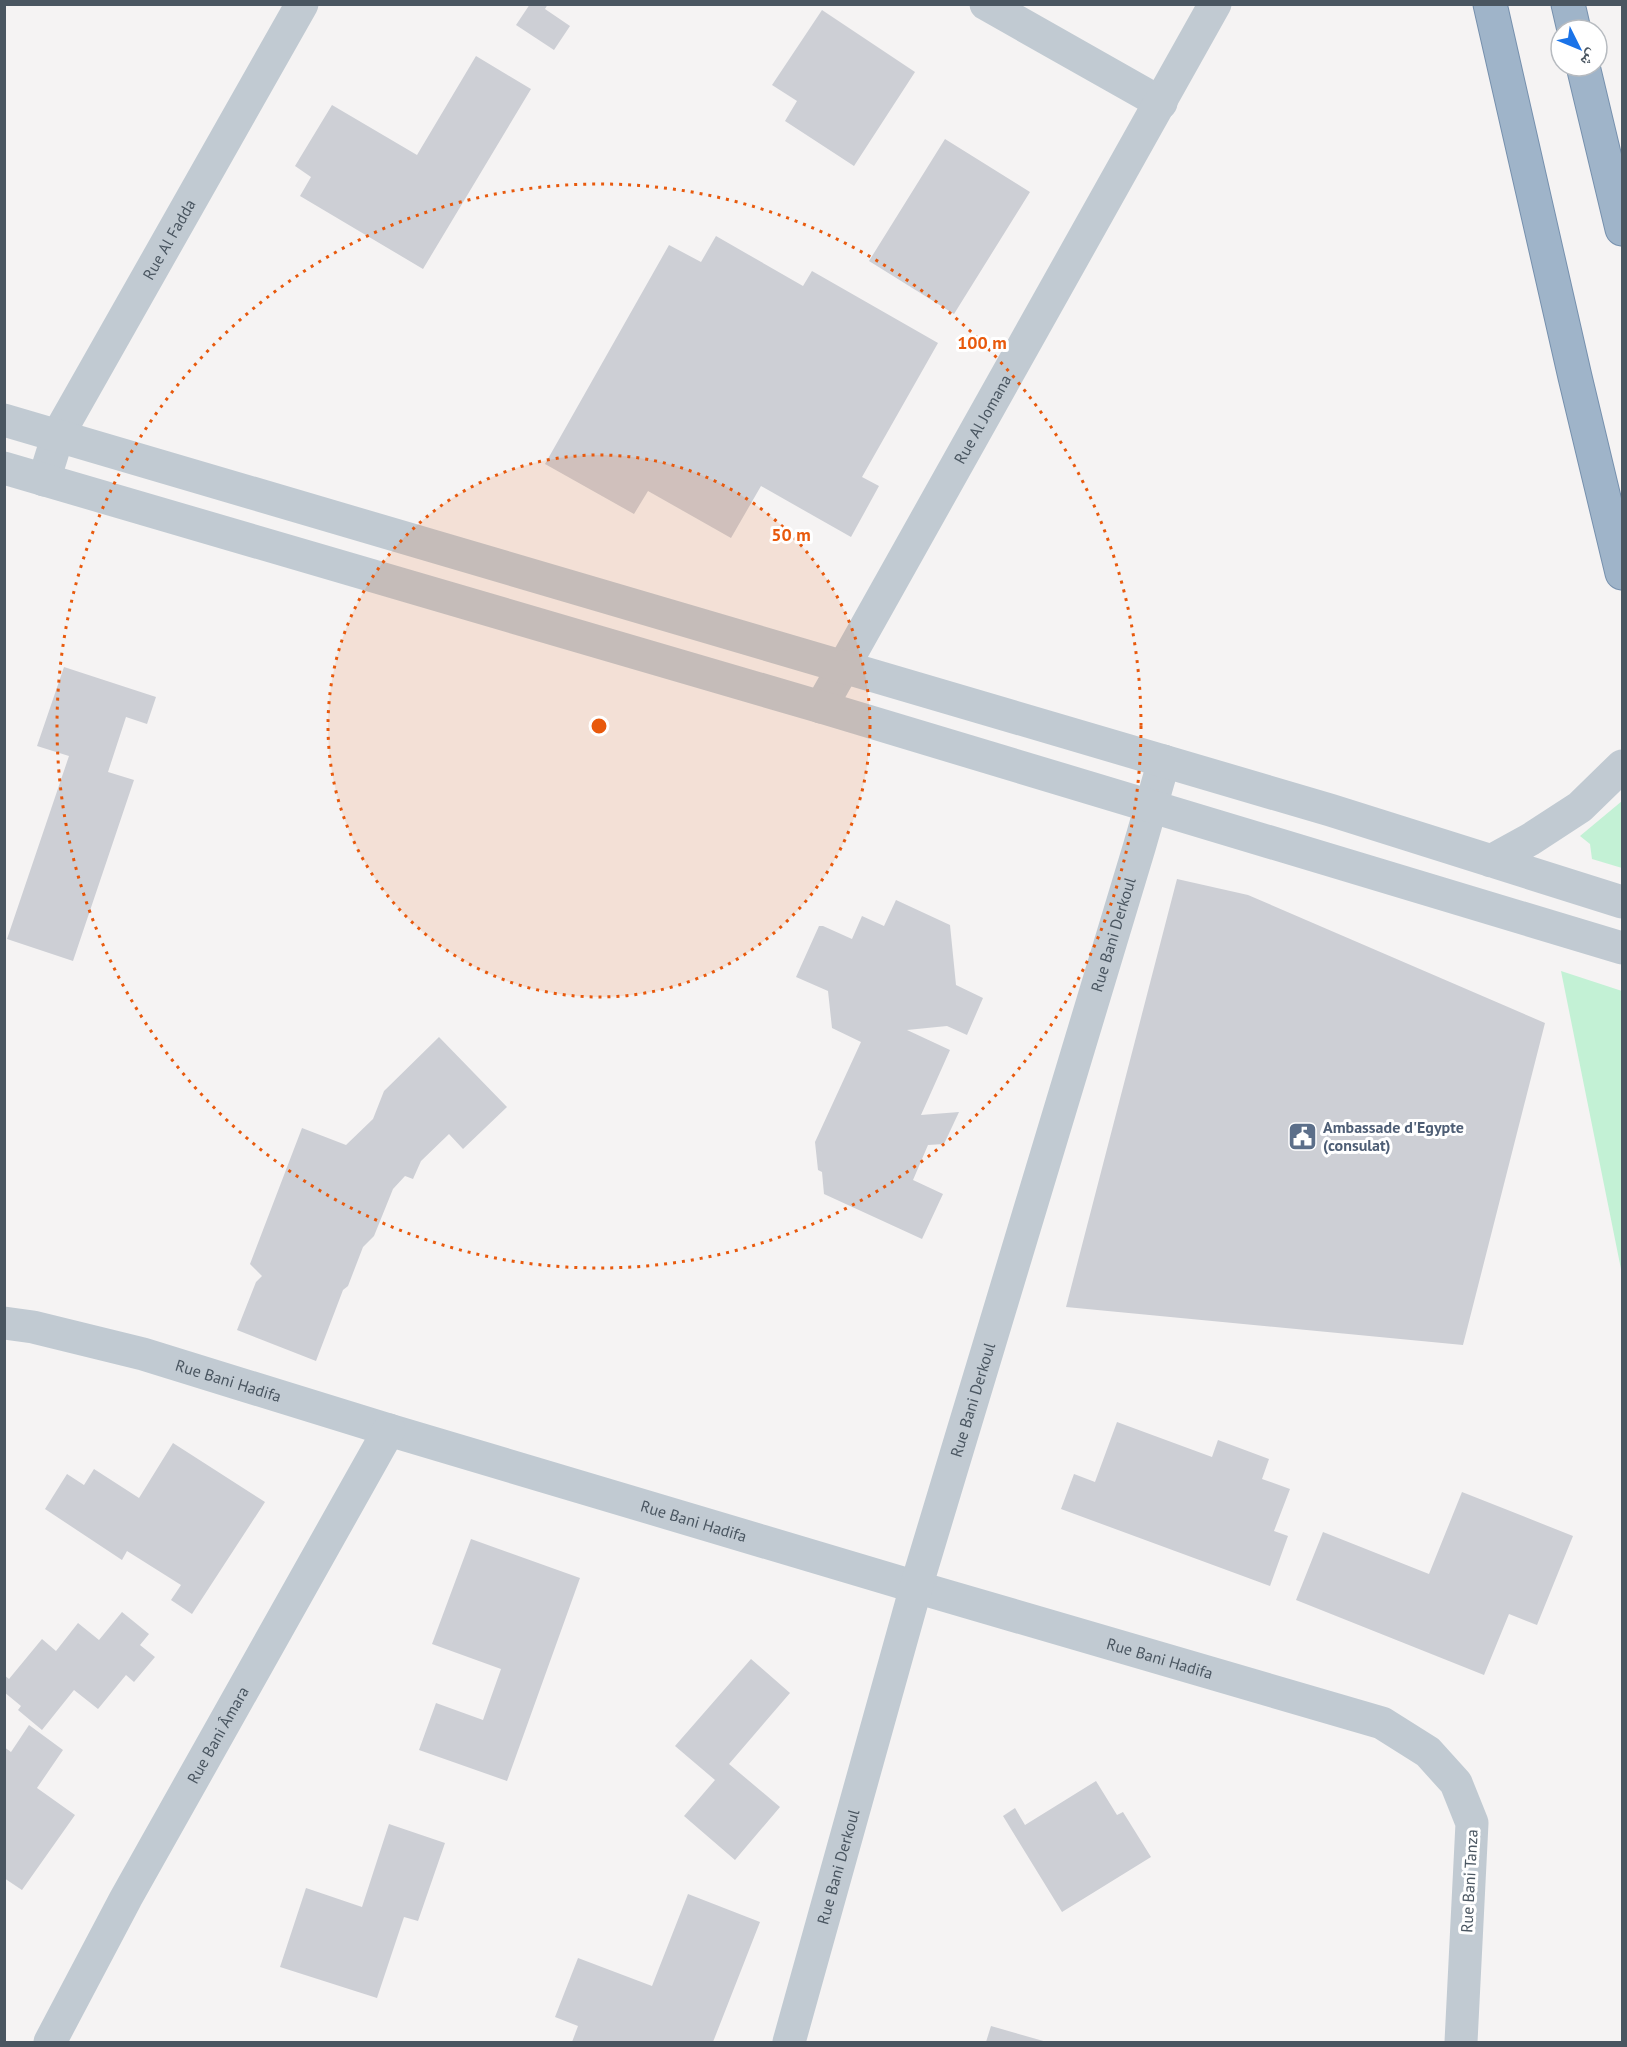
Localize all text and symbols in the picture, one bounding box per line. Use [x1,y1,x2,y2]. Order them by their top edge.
north arrow [1549,18,1609,78]
text: ش [1577,45,1603,71]
street label: Rue Al Fadda [138,195,200,283]
text: 100 m [957,331,1007,354]
street label: Rue Al Jomana [949,371,1015,467]
text: 50 m [771,523,811,546]
centre of rings [589,716,609,736]
street label: Rue Bani Derkoul [1086,875,1140,994]
place label: Ambassade d'Egypte (consulat) [1323,1117,1464,1155]
public building icon: Ambassade d'Egypte (consulat) [1286,1120,1318,1152]
street label: Rue Bani Derkoul [946,1340,999,1459]
street label: Rue Bani Hadifa [173,1355,284,1406]
street label: Rue Bani Hadifa [638,1496,749,1546]
street label: Rue Bani Hadifa [1104,1633,1215,1683]
street label: Rue Bani Âmara [182,1683,253,1787]
street label: Rue Bani Derkoul [812,1807,864,1926]
street label: Rue Bani Tanza [1456,1829,1482,1933]

